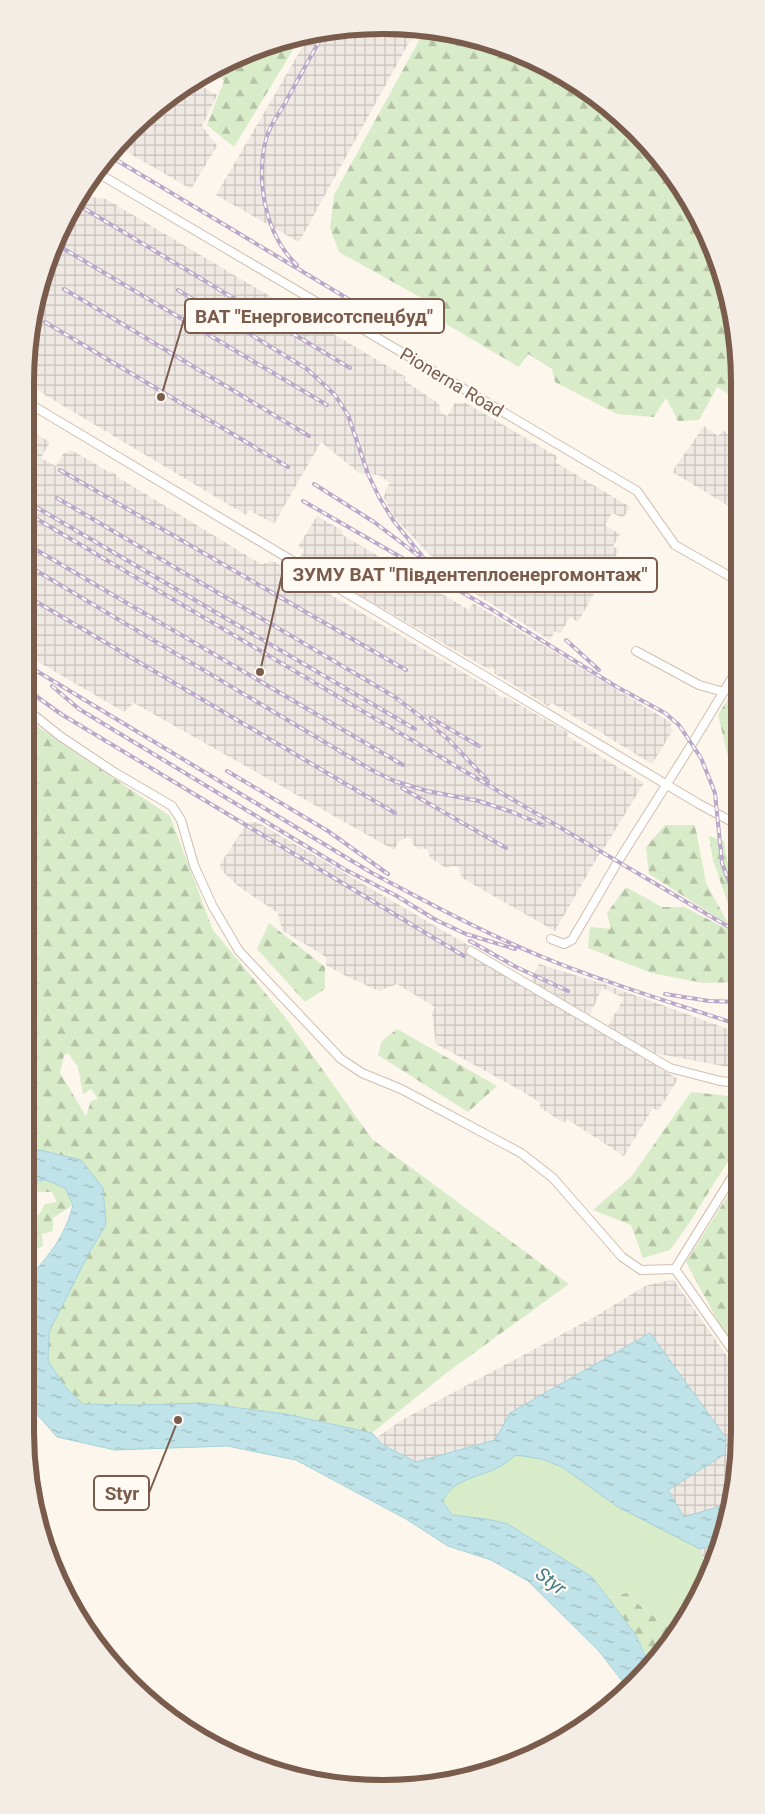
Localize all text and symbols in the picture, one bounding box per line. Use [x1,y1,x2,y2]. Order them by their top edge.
callout: ВАТ "Енерговисотспецбуд" [185,299,444,333]
text: ВАТ "Енерговисотспецбуд" [195,305,433,328]
street label: Pionerna Road [396,343,508,421]
callout: ЗУМУ ВАТ "Південтеплоенергомонтаж" [282,558,657,592]
text: ЗУМУ ВАТ "Південтеплоенергомонтаж" [293,563,647,586]
callout: Styr [94,1476,149,1510]
text: Styr [105,1482,139,1505]
water label: Styr [531,1562,571,1600]

